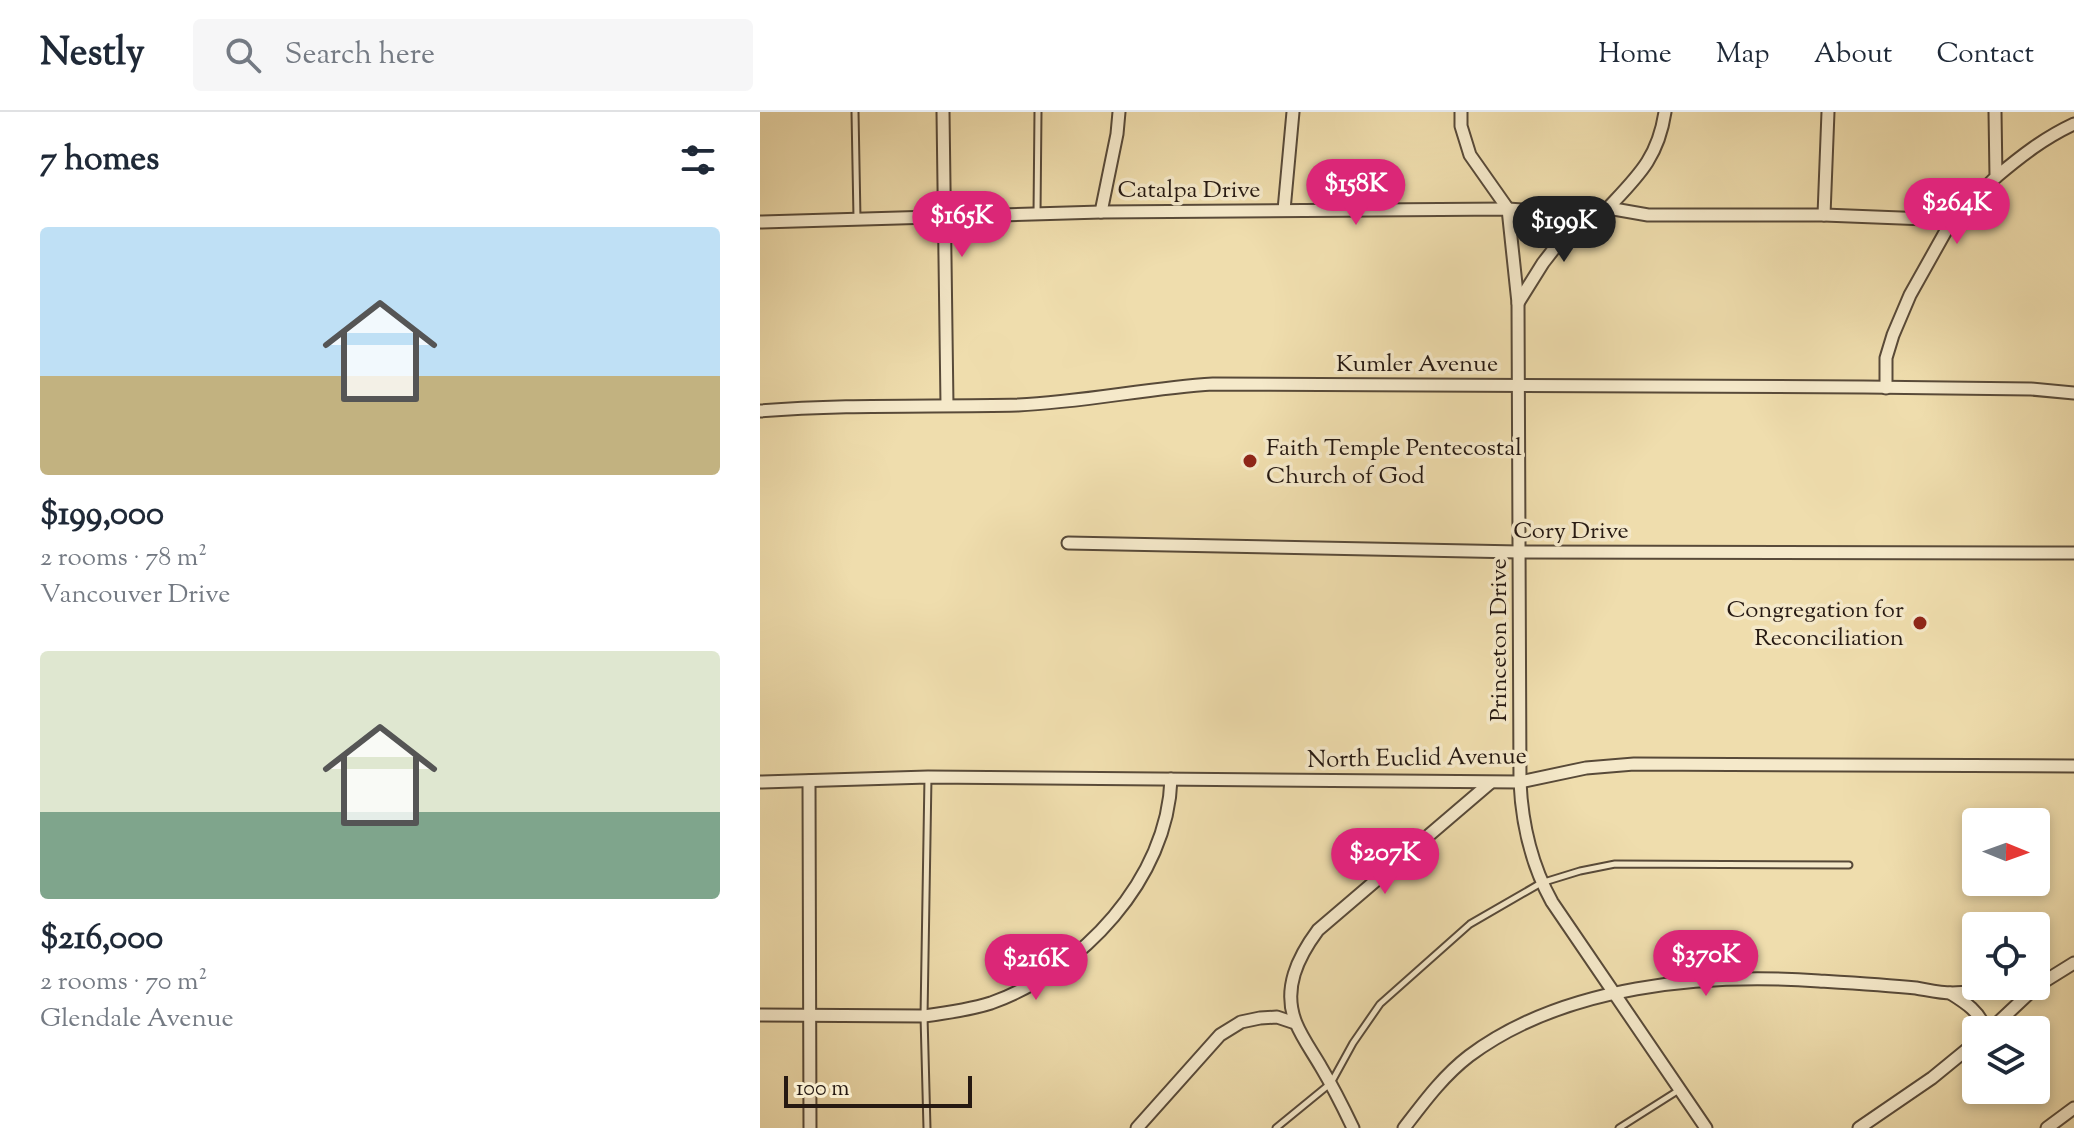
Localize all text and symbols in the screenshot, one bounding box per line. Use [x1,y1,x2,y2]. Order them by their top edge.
search box [193,19,753,91]
text: Nestly [40,28,145,82]
icon: search [221,33,265,77]
text: Search here [285,34,435,77]
text: Home [1598,35,1672,75]
text: Map [1716,35,1770,75]
text: About [1814,35,1892,75]
text: Contact [1936,35,2034,75]
text: 7 homes [40,136,159,185]
icon: filters [676,138,720,182]
pin: $158K [1300,159,1412,227]
text: $158K [1324,166,1388,203]
street label: Catalpa Drive [1118,174,1260,208]
pin: $264K [1901,178,2013,246]
text: $264K [1922,185,1992,222]
pin: $165K [906,191,1018,259]
pin: $199K [1508,196,1620,264]
text: $165K [930,198,994,235]
text: $199K [1531,203,1597,240]
icon: home [308,279,452,423]
street label: Kumler Avenue [1336,348,1498,382]
place label: Faith Temple Pentecostal Church of God [1266,432,1522,494]
marker: Faith Temple Pentecostal Church of God [1241,452,1259,470]
text: $199,000 [40,491,164,540]
street label: Cory Drive [1513,515,1629,549]
text: 2 rooms · 78 m² [40,540,207,577]
street label: Princeton Drive [1483,558,1517,722]
text: Vancouver Drive [40,577,230,614]
place label: Congregation for Reconciliation [1727,594,1904,656]
marker: Congregation for Reconciliation [1911,614,1929,632]
icon: home [308,703,452,847]
street label: North Euclid Avenue [1307,740,1527,778]
north arrow [1962,808,2050,896]
map controls [1962,808,2050,1104]
pin: $207K [1329,828,1441,896]
text: $207K [1349,835,1421,872]
button: locate [1962,912,2050,1000]
text: $216,000 [40,915,163,964]
pin: $370K [1650,930,1762,998]
pin: $216K [980,934,1092,1002]
text: $370K [1671,937,1741,974]
text: $216K [1003,941,1069,978]
text: 2 rooms · 70 m² [40,964,207,1001]
text: Glendale Avenue [40,1001,234,1038]
button: layers [1962,1016,2050,1104]
scale bar [784,1072,972,1108]
text: 100 m [796,1074,849,1106]

